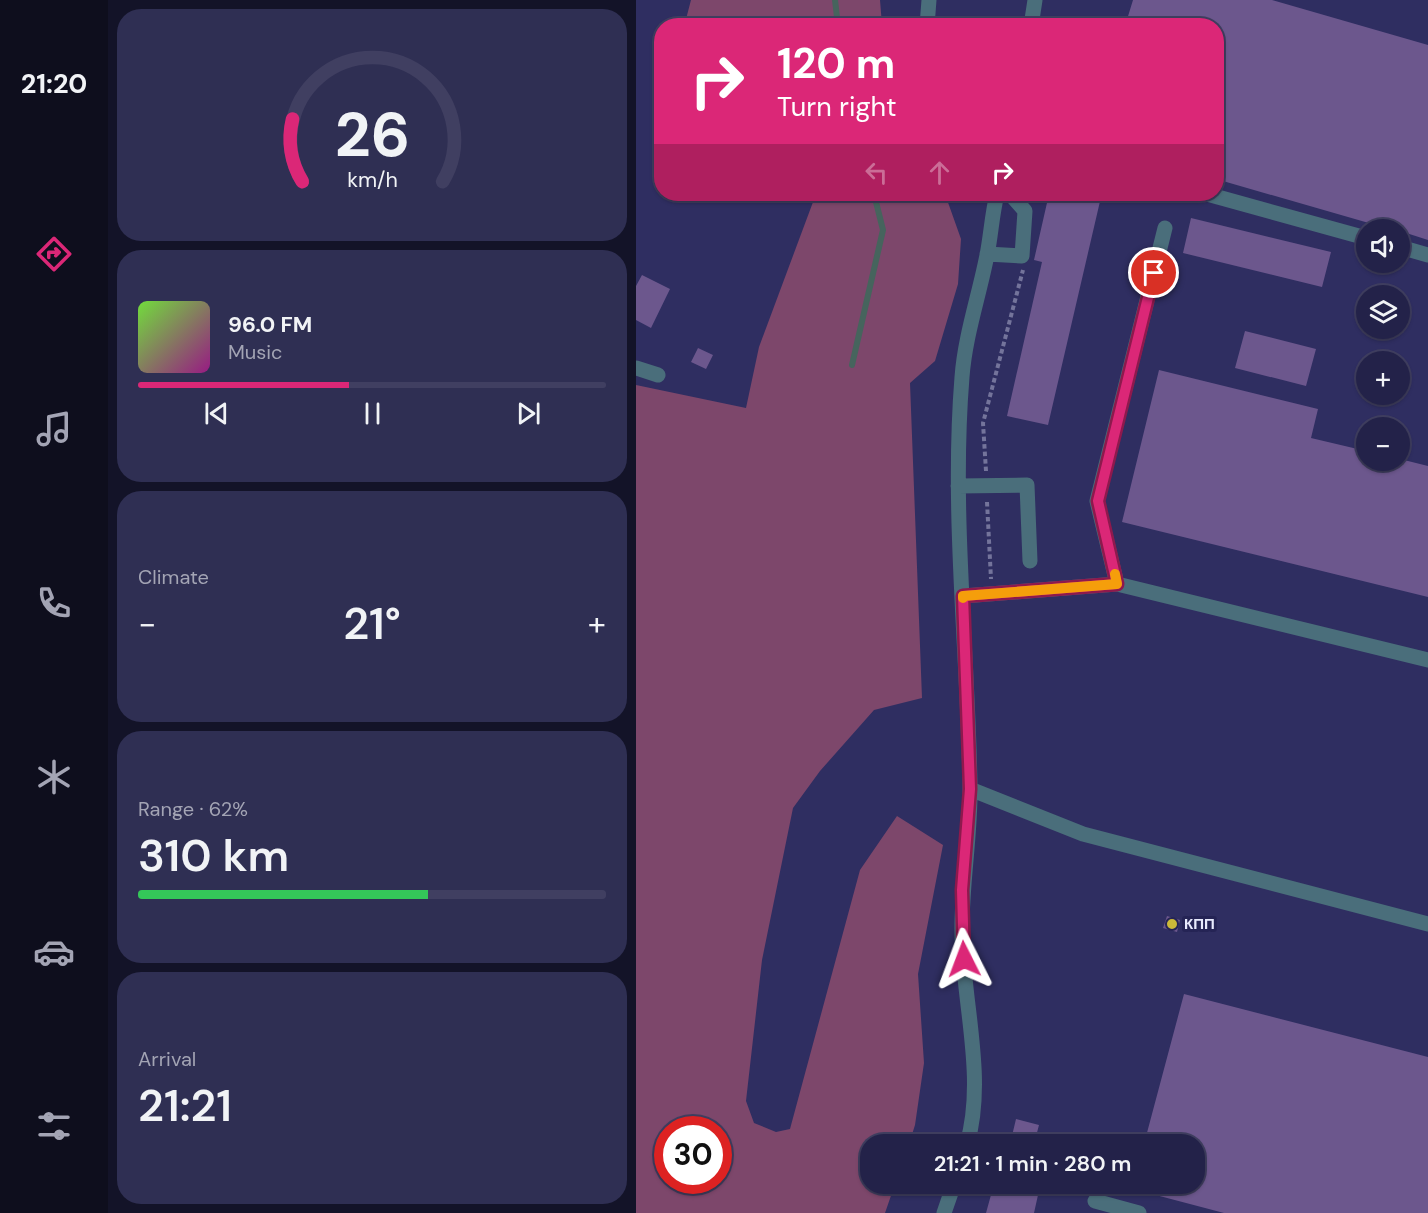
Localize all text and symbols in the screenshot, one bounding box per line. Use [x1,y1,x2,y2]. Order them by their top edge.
text: 120 m [777,36,895,91]
icon: right [678,42,756,120]
text: 21:20 [21,66,87,101]
text: Turn right [777,89,897,124]
text: 26 [334,94,410,175]
icon: left [860,156,893,189]
icon: ahead [923,156,956,189]
icon: right [986,156,1019,189]
text: km/h [347,166,397,194]
map controls [1356,219,1410,471]
button: sound [1356,219,1410,273]
icon: directions [33,233,75,275]
pin [1128,247,1179,298]
icon: arrive [1137,256,1170,289]
button: layers [1356,285,1410,339]
text: 96.0 FM [228,310,312,339]
text: Music [228,339,283,365]
button: + [1356,351,1410,405]
icon: previous [200,397,233,430]
icon: pause [356,397,389,430]
icon: next [512,397,545,430]
icon: music [33,408,75,450]
button: − [1356,417,1410,471]
text: Climate [138,564,209,590]
icon: phone [33,582,75,624]
text: 21° [343,594,401,653]
text: − [138,602,156,645]
text: + [588,602,606,645]
icon: climate [33,756,75,798]
text: Range · 62% [138,796,248,822]
text: 310 km [138,826,289,885]
place label: КПП [1184,914,1215,934]
marker: КПП [1165,917,1179,931]
position arrow [932,927,996,991]
icon: car [33,931,75,973]
text: Arrival [138,1046,196,1072]
text: 21:21 [138,1076,232,1135]
icon: filters [33,1105,75,1147]
speed limit sign: 30 [654,1116,732,1194]
text: 21:21 · 1 min · 280 m [934,1149,1131,1178]

